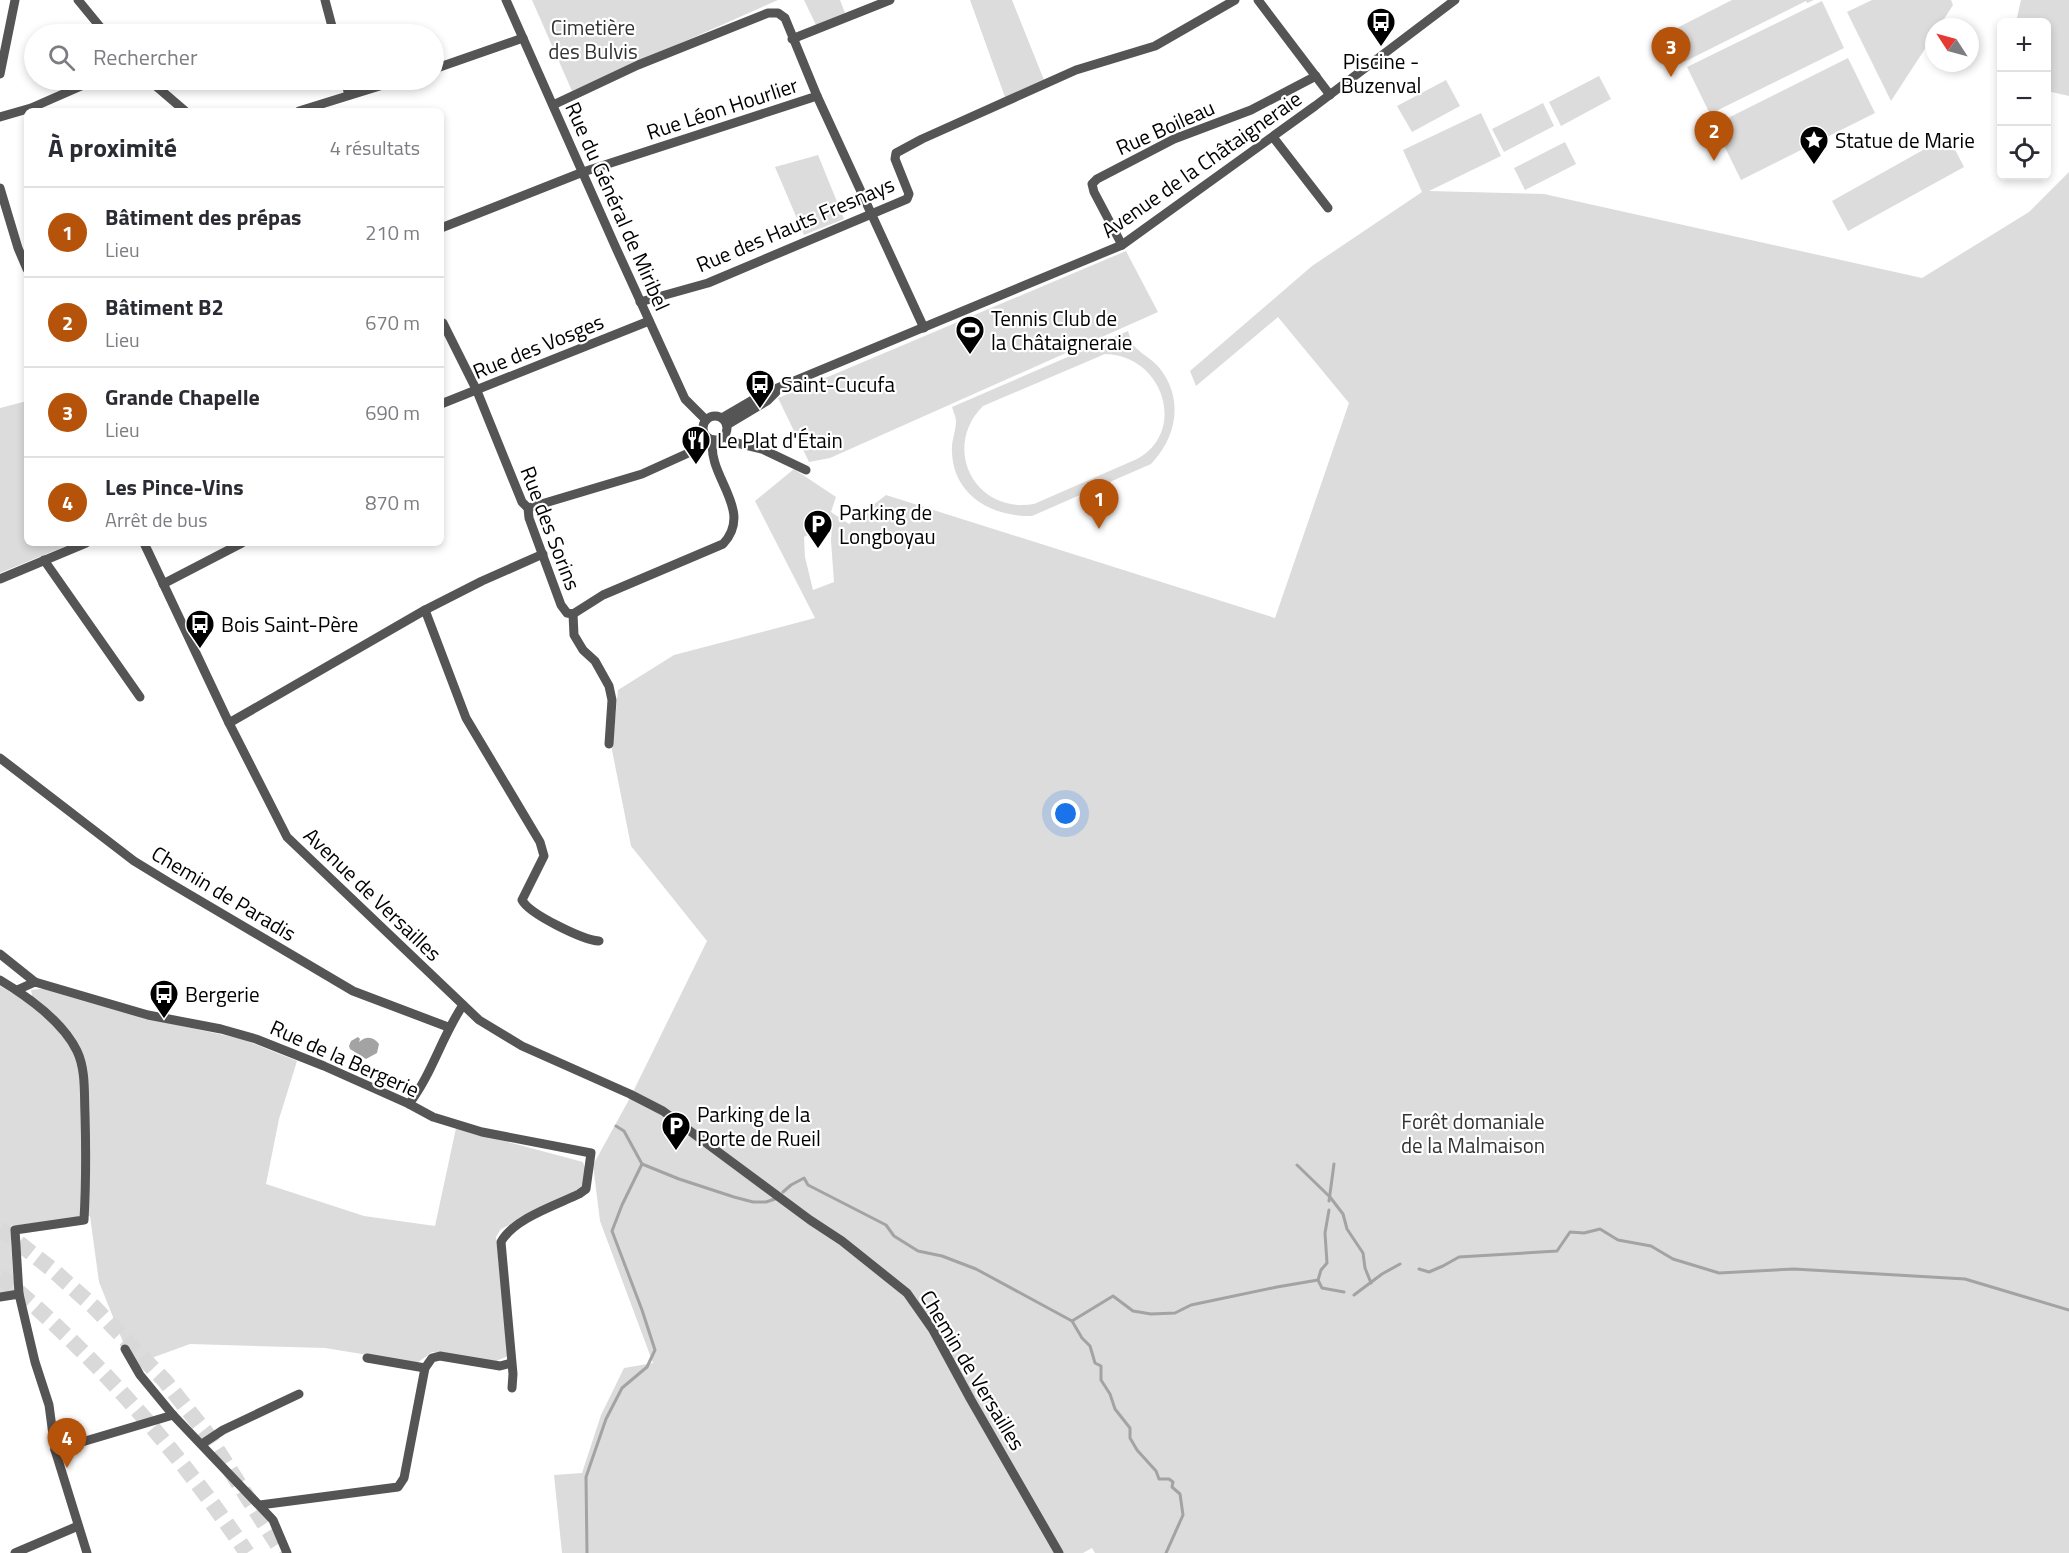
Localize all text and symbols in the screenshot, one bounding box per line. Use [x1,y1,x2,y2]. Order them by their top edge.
bus stop icon: Piscine - Buzenval [1365,6,1397,48]
park label: Cimetière des Bulvis [548,11,638,67]
north arrow [1925,18,1979,72]
map controls [1997,18,2051,180]
button: + [1997,18,2051,72]
search box [24,24,444,90]
pin: 3 [1652,28,1690,77]
text: Rechercher [93,40,198,74]
icon: search [45,41,78,74]
place label: Piscine - Buzenval [1341,45,1421,101]
street label: Rue Léon Hourlier [642,68,802,148]
button: − [1997,72,2051,126]
street label: Avenue de la Châtaigneraie [1094,83,1308,245]
street label: Rue Boileau [1111,91,1219,163]
street label: Rue du Général de Miribel [557,96,679,316]
pin: 2 [1694,112,1734,161]
place icon: Statue de Marie [1798,124,1830,166]
place label: Statue de Marie [1835,124,1975,156]
button: locate [1997,126,2051,180]
text: À proximité [48,128,177,167]
text: 4 résultats [330,132,420,163]
street label: Rue des Hauts Fresnays [691,168,899,280]
text: Bâtiment des prépas [105,200,302,234]
text: 1 [62,217,73,248]
text: 210 m [365,217,420,248]
text: Lieu [105,234,140,265]
text: Bâtiment B2 [105,290,224,324]
place label: Tennis Club de la Châtaigneraie [991,302,1132,358]
street label: Rue des Vosges [468,305,608,387]
text: 2 [62,307,73,338]
text: 670 m [365,307,420,338]
sports icon: Tennis Club de la Châtaigneraie [954,314,986,356]
text: Lieu [105,324,140,355]
bus stop icon: Saint-Cucufa [744,368,776,410]
place label: Saint-Cucufa [781,368,895,400]
text: Grande Chapelle [105,380,260,414]
text: 3 [62,397,73,428]
text: 690 m [365,397,420,428]
text: Lieu [105,414,140,445]
restaurant icon: Le Plat d'Étain [680,424,712,466]
place label: Le Plat d'Étain [717,424,843,456]
street label: Rue des Sorins [513,461,589,595]
text: Les Pince-Vins [105,470,244,504]
pin: 1 [1080,480,1118,529]
text: 4 [62,487,73,518]
text: 870 m [365,487,420,518]
place label: Parking de Longboyau [839,496,936,552]
text: Arrêt de bus [105,504,208,535]
parking icon: Parking de Longboyau [802,508,834,550]
bus stop icon: Bois Saint-Père [184,608,216,650]
place label: Bois Saint-Père [221,608,358,640]
your location [1051,799,1080,828]
street label: Avenue de Versailles [297,820,449,968]
street label: Chemin de Paradis [146,837,302,949]
bus stop icon: Bergerie [148,978,180,1020]
place label: Bergerie [185,978,260,1010]
street label: Rue de la Bergerie [265,1011,425,1105]
place label: Parking de la Porte de Rueil [697,1098,821,1154]
park label: Forêt domaniale de la Malmaison [1401,1105,1545,1161]
parking icon: Parking de la Porte de Rueil [660,1110,692,1152]
street label: Chemin de Versailles [912,1284,1034,1456]
pin: 4 [48,1418,86,1468]

